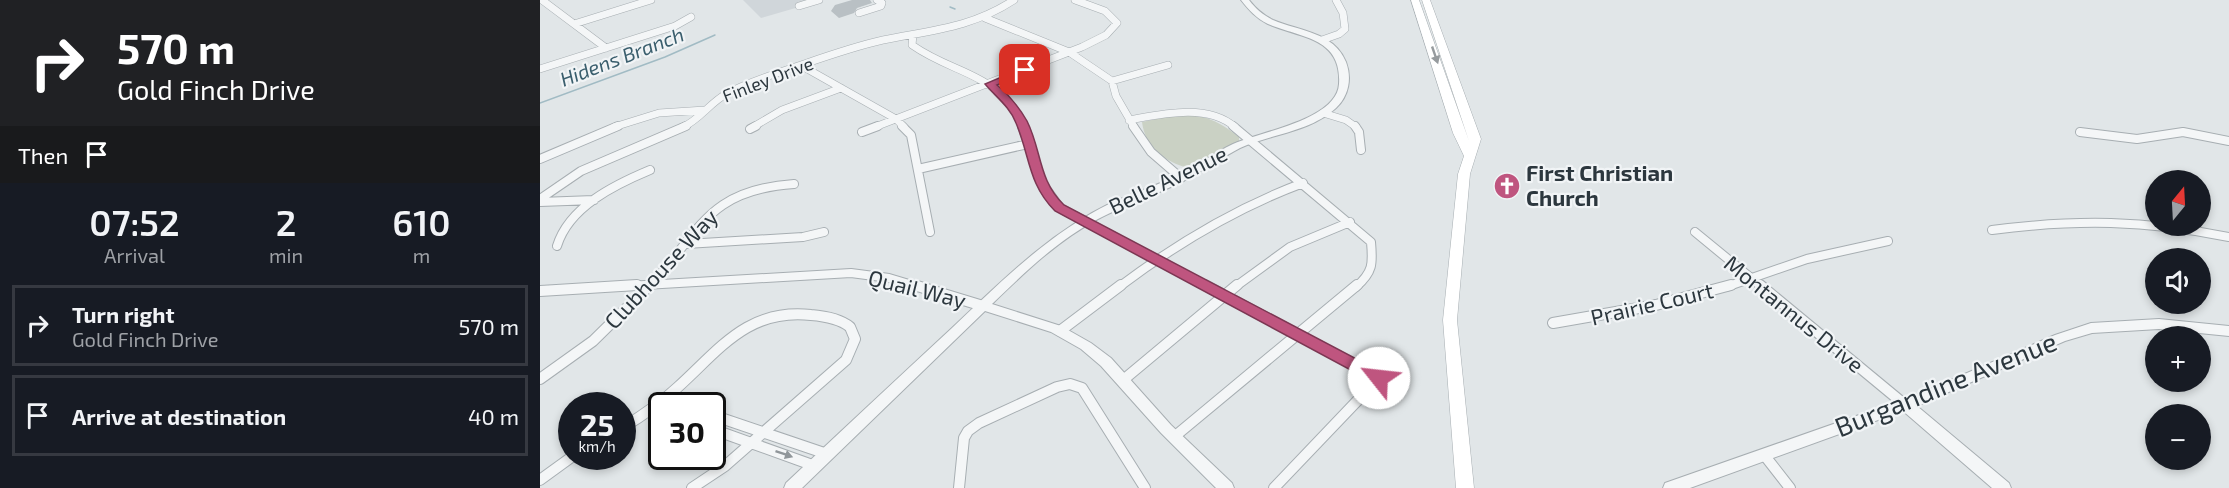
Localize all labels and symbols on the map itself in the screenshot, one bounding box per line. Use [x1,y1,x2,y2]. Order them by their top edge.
water label: Hidens Branch [556,21,687,91]
pin [999,44,1050,95]
one-way arrow [1430,46,1440,64]
street label: Finley Drive [719,52,816,106]
street label: Belle Avenue [1104,139,1231,219]
place label: First Christian Church [1526,159,1673,210]
north arrow [2145,170,2211,236]
church icon: First Christian Church [1492,171,1522,201]
street label: Clubhouse Way [598,203,722,333]
street label: Montannus Drive [1720,249,1869,377]
street label: Quail Way [865,263,969,314]
street label: Prairie Court [1588,276,1716,330]
street label: Burgandine Avenue [1830,324,2061,443]
position arrow [1347,346,1411,410]
speed limit sign: 30 [648,392,726,470]
one-way arrow [775,450,793,460]

